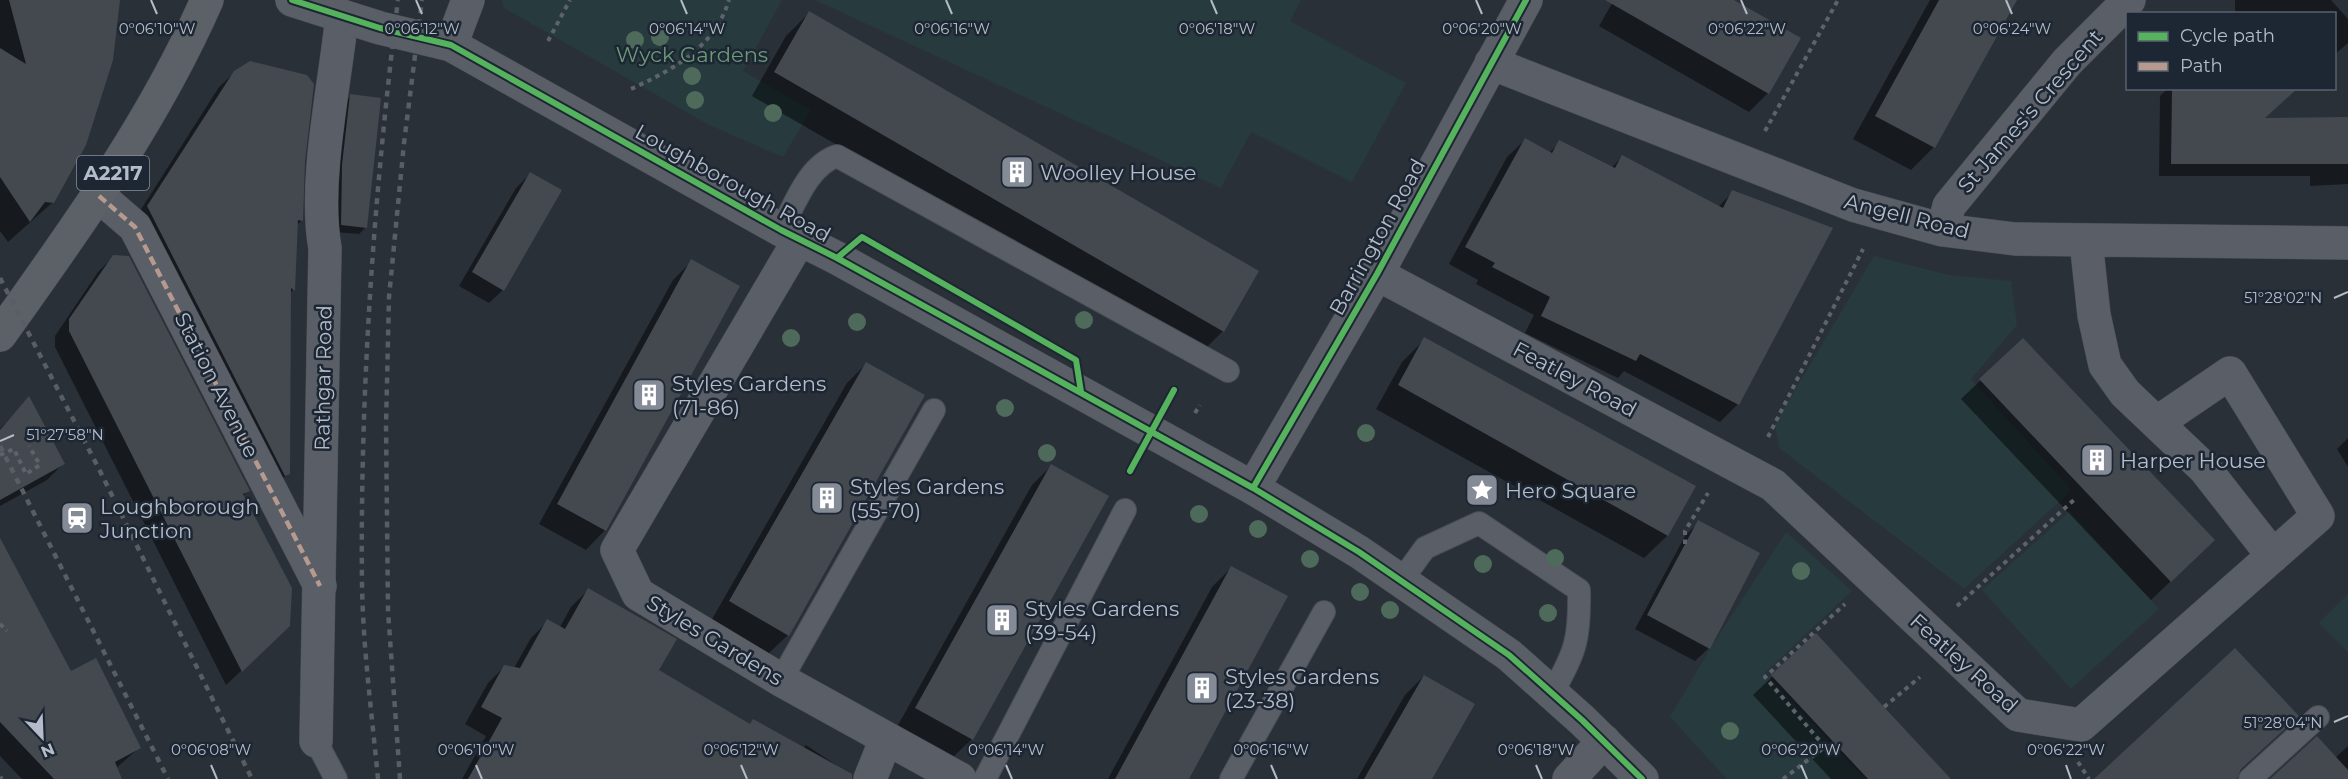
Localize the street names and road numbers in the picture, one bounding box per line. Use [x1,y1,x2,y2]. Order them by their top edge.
street label: St James's Crescent [1952,24,2108,198]
street label: Loughborough Road [631,119,835,247]
street label: Barrington Road [1324,154,1430,320]
road number: A2217 [77,156,149,190]
street label: Angell Road [1842,188,1972,244]
street label: Rathgar Road [309,305,337,451]
street label: Station Avenue [170,308,264,462]
street label: Featley Road [1509,336,1641,422]
street label: Styles Gardens [642,590,788,690]
street label: Featley Road [1905,608,2023,718]

